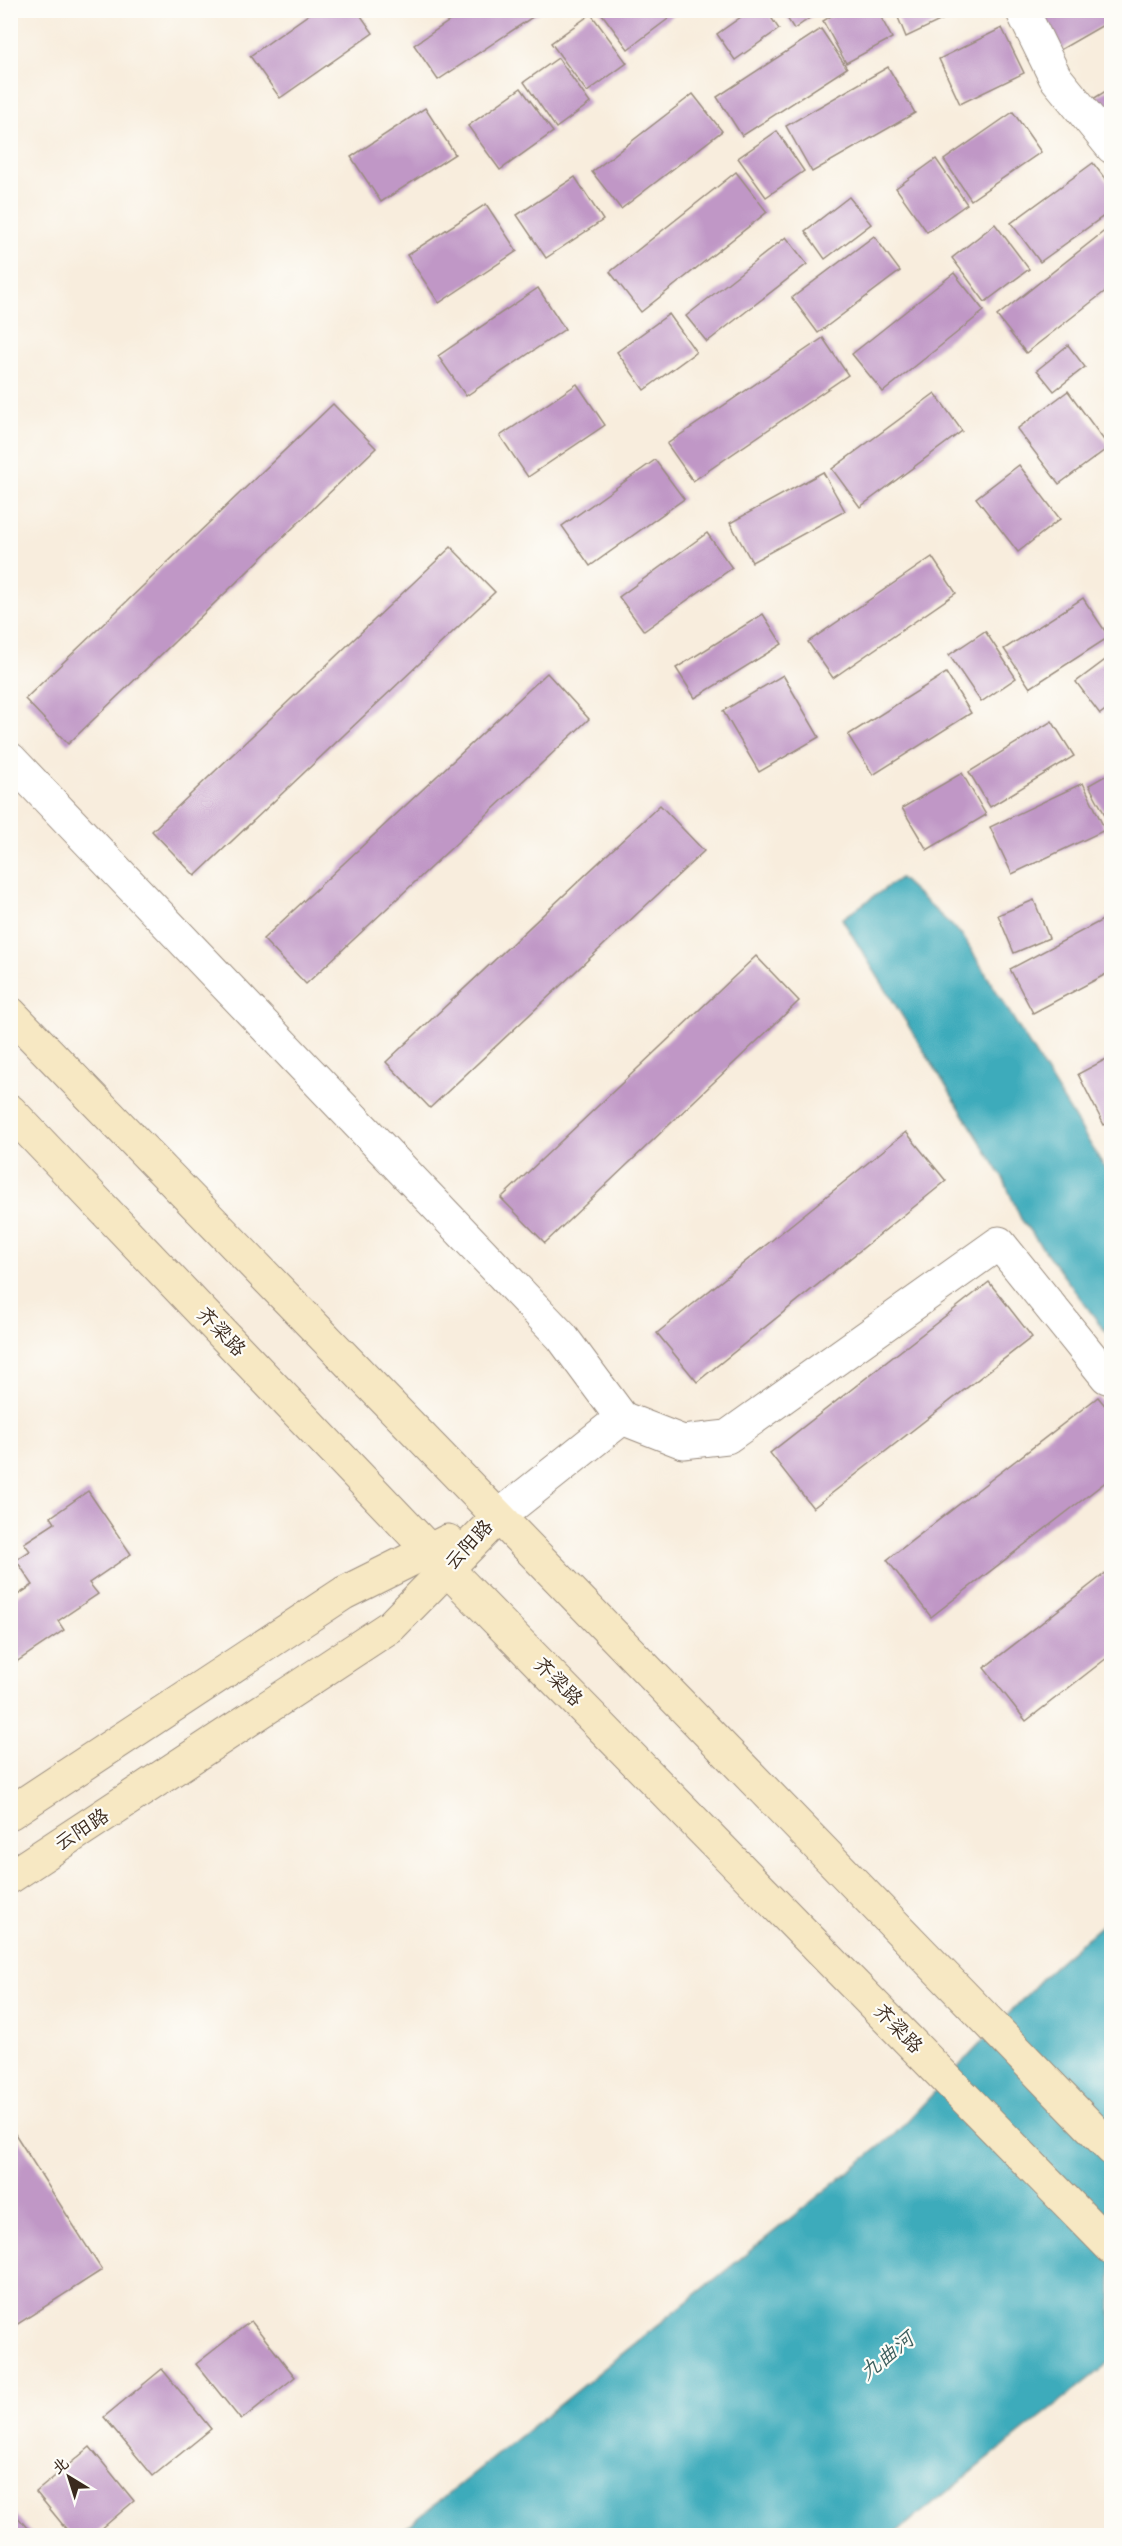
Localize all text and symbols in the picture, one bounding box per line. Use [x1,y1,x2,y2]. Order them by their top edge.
street label: 齐梁路 [190,1301,253,1364]
street label: 云阳路 [438,1513,500,1576]
street label: 齐梁路 [527,1651,590,1714]
street label: 云阳路 [49,1801,116,1858]
street label: 齐梁路 [867,1998,930,2061]
water label: 九曲河 [853,2323,923,2387]
north arrow [39,2447,99,2507]
text: 北 [47,2452,73,2480]

